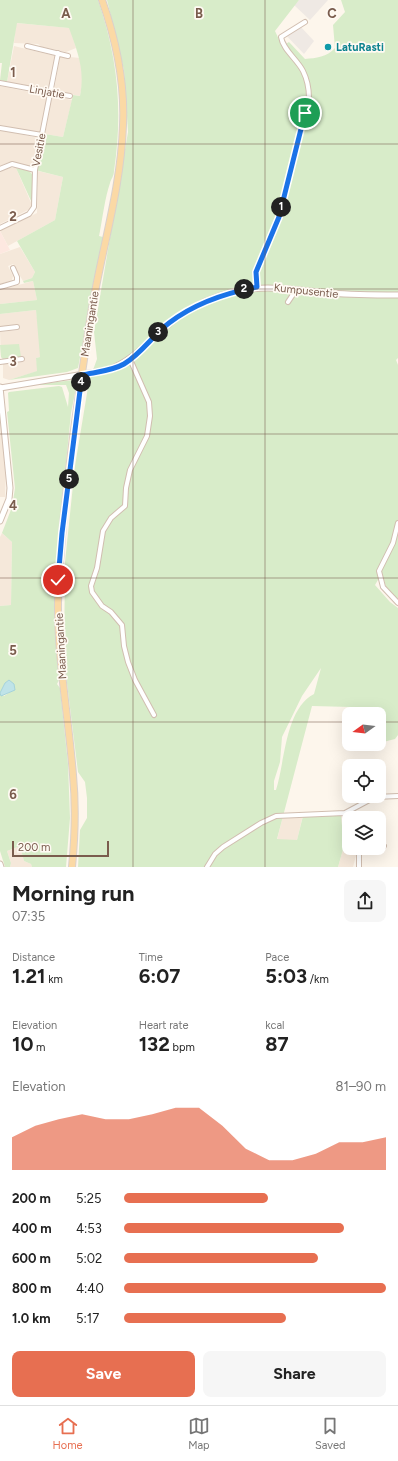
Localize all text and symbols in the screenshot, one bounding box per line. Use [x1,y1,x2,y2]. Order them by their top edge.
text: A [61,6,71,21]
text: B [195,6,203,21]
text: C [327,6,337,21]
place label: LatuRasti [336,41,384,54]
marker: LatuRasti [323,42,333,52]
text: 1 [10,65,16,80]
street label: Linjatie [28,82,66,102]
pin [288,96,322,130]
icon: arrive [294,102,316,124]
street label: Vesitie [29,132,49,168]
pin: 1 [271,197,291,217]
text: 1 [279,200,283,213]
text: 2 [9,209,17,224]
pin: 2 [234,279,254,299]
street label: Kumpusentie [273,281,339,301]
text: 2 [241,282,247,295]
street label: Maaningantie [78,290,102,358]
pin: 3 [148,322,168,342]
text: 3 [155,325,161,338]
text: 3 [9,354,17,369]
pin: 4 [71,372,91,392]
text: 4 [78,375,84,388]
pin: 5 [59,469,79,489]
text: 5 [66,472,72,485]
text: 4 [9,498,17,513]
pin [41,563,75,597]
icon: check [47,569,69,591]
street label: Maaningantie [53,613,69,679]
text: 5 [9,643,17,658]
north arrow [342,707,386,751]
map controls [342,707,386,855]
button: locate [342,759,386,803]
text: 6 [9,787,17,802]
button: layers [342,811,386,855]
scale bar [12,839,109,858]
text: 200 m [18,841,50,854]
text: Morning run [12,880,135,907]
button: share [344,880,386,922]
text: 07:35 [12,909,45,924]
text: Distance [12,951,55,964]
text: Time [139,951,163,964]
text: Pace [265,951,289,964]
text: 1.21 [12,964,45,988]
text: 6:07 [139,964,180,988]
text: 5:03 [265,964,307,988]
text: km [45,973,63,986]
text: /km [307,973,329,986]
text: Elevation [12,1019,57,1032]
text: Heart rate [139,1019,189,1032]
text: kcal [265,1019,285,1032]
text: 10 [12,1032,33,1056]
text: 132 [139,1032,170,1056]
text: 87 [265,1032,289,1056]
text: m [33,1041,45,1054]
text: bpm [170,1041,195,1054]
text: Elevation [12,1079,65,1094]
text: 81–90 m [336,1079,386,1094]
text: 200 m [12,1191,51,1206]
text: 5:25 [76,1191,102,1206]
text: 400 m [12,1221,52,1236]
text: 4:53 [76,1221,102,1236]
text: 600 m [12,1251,51,1266]
text: 5:02 [76,1251,102,1266]
text: 800 m [12,1281,51,1296]
text: 4:40 [76,1281,104,1296]
text: 1.0 km [12,1311,51,1326]
text: 5:17 [76,1311,99,1326]
button: Save [12,1351,195,1397]
button: Share [203,1351,386,1397]
tab: Home [53,1415,83,1452]
tab: Map [188,1415,210,1452]
tab: Saved [315,1415,345,1452]

